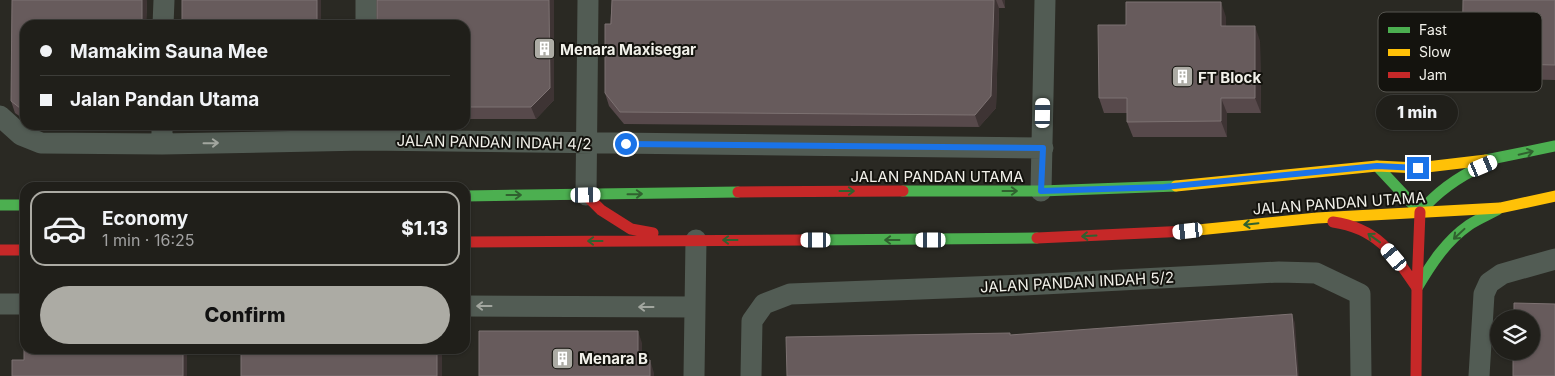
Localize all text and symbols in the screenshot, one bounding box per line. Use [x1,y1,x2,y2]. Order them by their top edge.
legend [1378,12,1542,92]
text: Fast [1419,21,1447,38]
building icon: Menara Maxisegar [532,37,556,61]
text: Mamakim Sauna Mee [70,40,268,63]
place label: Menara Maxisegar [560,40,696,59]
text: Slow [1419,43,1451,60]
building icon: FT Block [1170,65,1194,89]
text: Jam [1419,66,1447,83]
place label: FT Block [1198,68,1261,87]
text: Jalan Pandan Utama [70,88,259,111]
callout: 1 min [1377,96,1459,130]
car [1035,98,1050,128]
text: 1 min [1397,102,1437,122]
street label: JALAN PANDAN INDAH 4/2 [396,131,592,153]
route start [615,133,637,155]
one-way arrow [202,138,219,148]
one-way arrow [1518,148,1534,157]
car [1466,153,1499,179]
route end [1407,157,1429,179]
street label: JALAN PANDAN UTAMA [850,167,1024,186]
one-way arrow [839,186,855,196]
one-way arrow [1002,186,1018,196]
car [570,187,601,203]
street label: JALAN PANDAN UTAMA [1252,187,1426,219]
one-way arrow [626,189,643,199]
one-way arrow [505,190,521,200]
icon: car [42,206,87,251]
text: Economy [102,207,188,230]
text: $1.13 [401,217,448,240]
one-way arrow [1244,220,1260,229]
car [1172,222,1203,240]
one-way arrow [1453,228,1466,240]
text: 1 min · 16:25 [102,230,194,250]
one-way arrow [1082,232,1098,241]
car [801,233,831,248]
car [916,233,946,248]
one-way arrow [1367,233,1381,243]
one-way arrow [722,235,738,245]
one-way arrow [884,235,900,245]
one-way arrow [587,236,604,246]
car [1378,241,1409,273]
street label: JALAN PANDAN INDAH 5/2 [979,267,1175,297]
button: Confirm [40,286,450,344]
one-way arrow [476,301,492,311]
one-way arrow [639,302,655,312]
map controls [1490,310,1540,360]
button: layers [1490,310,1540,360]
building icon: Menara B [551,346,575,370]
place label: Menara B [579,349,648,368]

